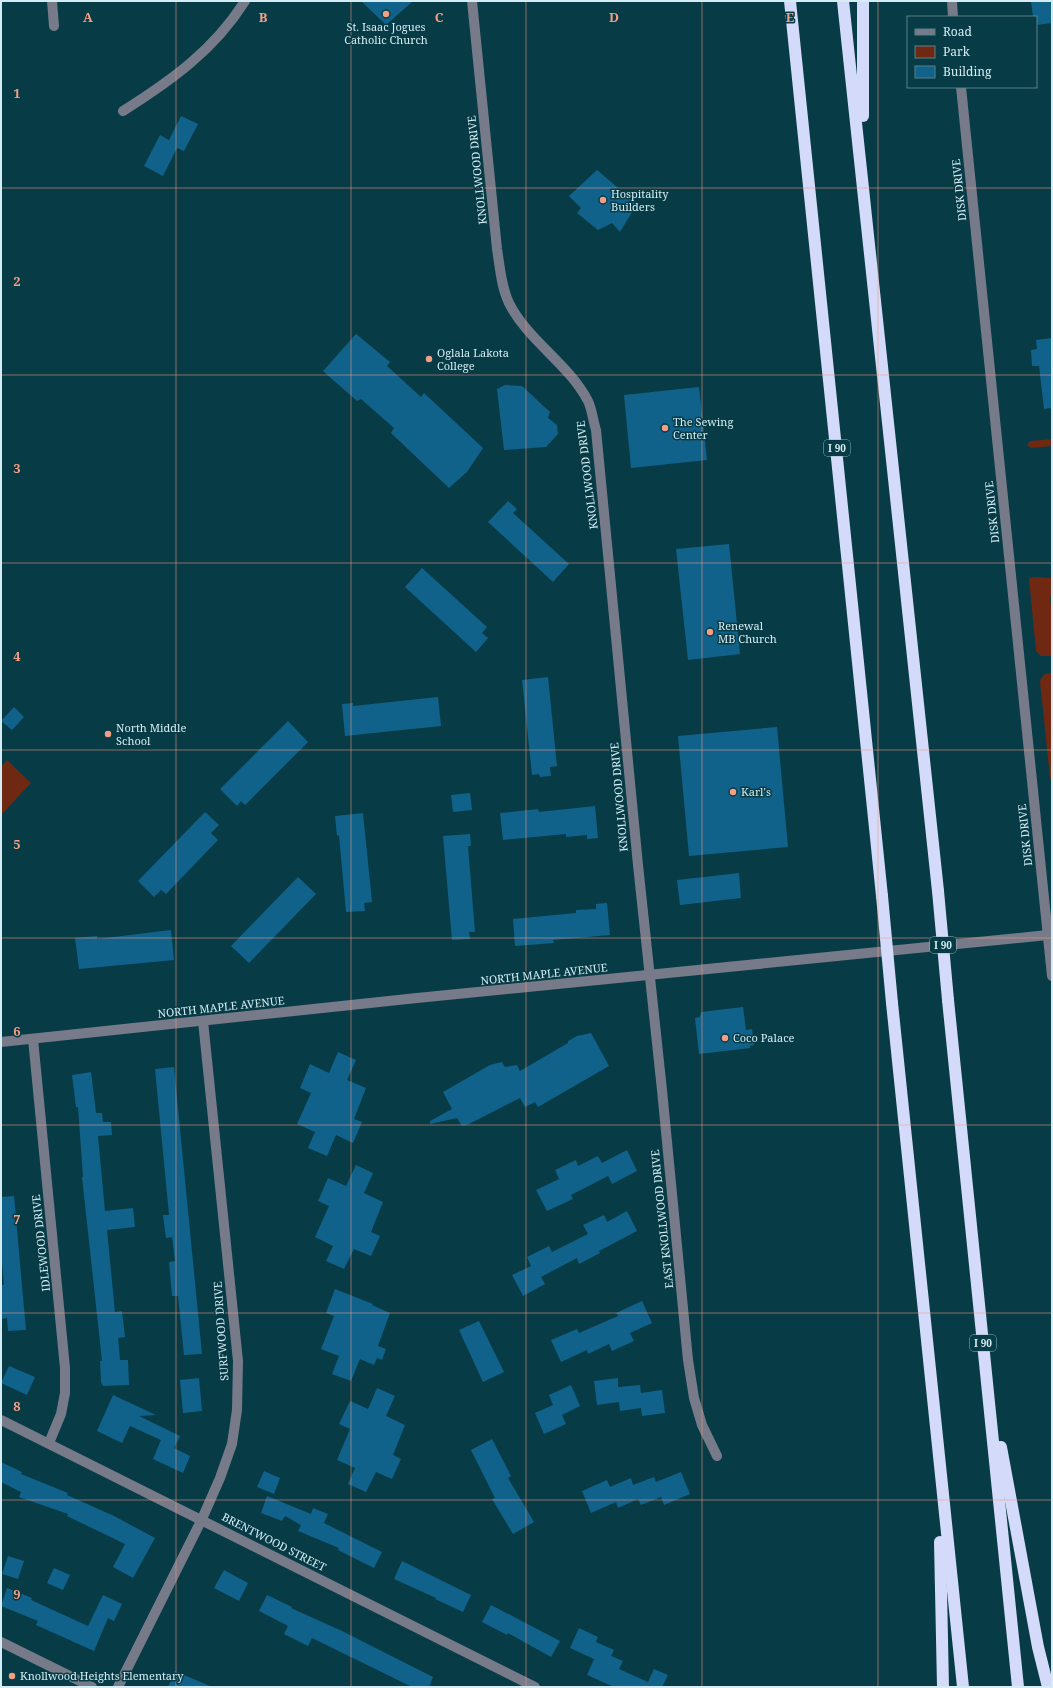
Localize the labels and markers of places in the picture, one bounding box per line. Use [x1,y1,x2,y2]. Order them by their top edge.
marker: St. Isaac Jogues Catholic Church [381,9,391,19]
place label: St. Isaac Jogues Catholic Church [344,19,428,47]
place label: Hospitality Builders [611,186,669,214]
marker: Hospitality Builders [598,195,608,205]
place label: Oglala Lakota College [437,345,509,373]
marker: Oglala Lakota College [424,354,434,364]
place label: The Sewing Center [673,414,733,442]
marker: The Sewing Center [660,423,670,433]
place label: Renewal MB Church [718,618,777,646]
marker: Renewal MB Church [705,627,715,637]
place label: North Middle School [116,720,186,748]
marker: North Middle School [103,729,113,739]
place label: Karl's [741,784,771,799]
marker: Karl's [728,787,738,797]
place label: Coco Palace [733,1030,795,1045]
marker: Coco Palace [720,1033,730,1043]
place label: Knollwood Heights Elementary [20,1668,184,1683]
marker: Knollwood Heights Elementary [7,1671,17,1681]

